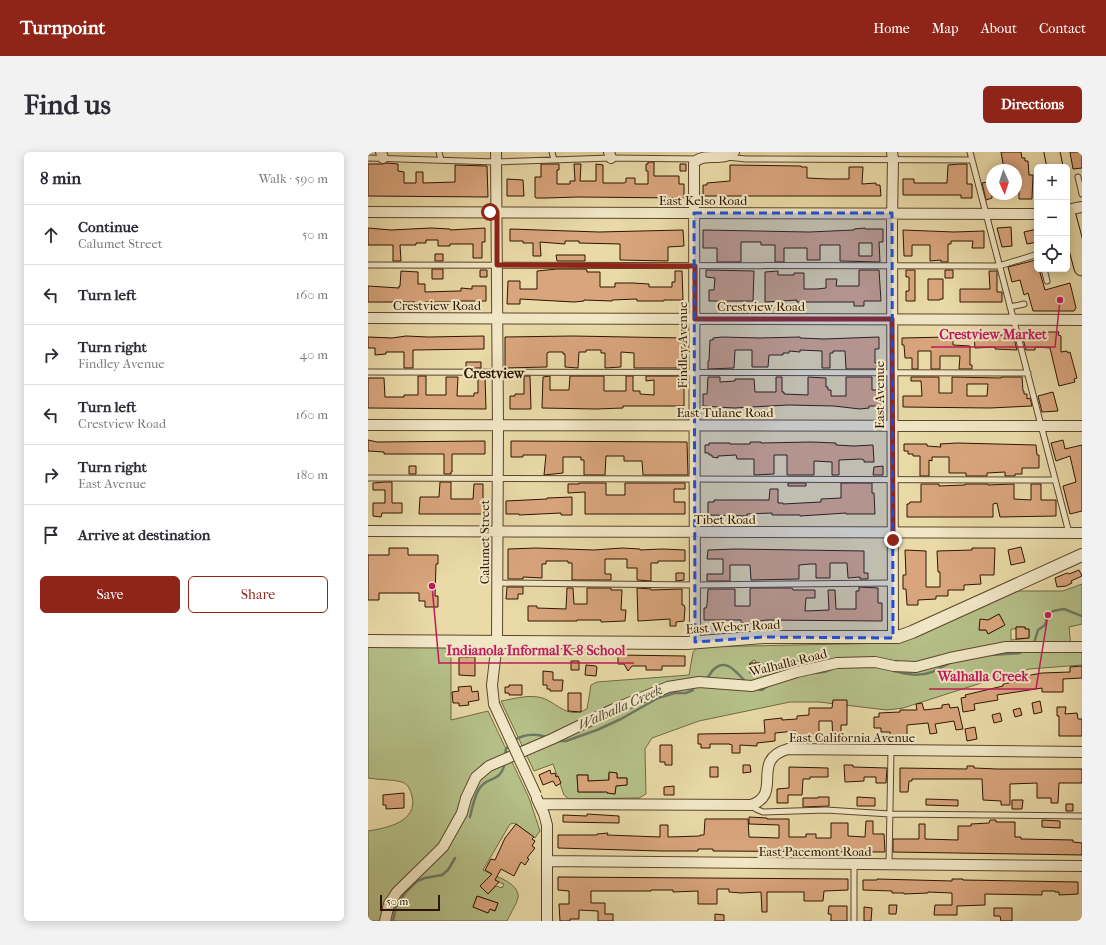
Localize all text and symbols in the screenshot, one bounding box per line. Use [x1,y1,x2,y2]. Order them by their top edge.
text: Turnpoint [20,17,105,39]
text: Home [873,20,910,37]
text: Map [932,20,959,37]
text: About [981,20,1017,37]
text: Contact [1039,20,1086,37]
button: Directions [983,86,1082,123]
text: Find us [24,88,111,121]
north arrow [986,164,1022,200]
map controls [1034,164,1070,272]
button: + [1034,164,1070,200]
text: 8 min [40,168,81,188]
text: Walk · 590 m [258,171,328,186]
street label: East Kelso Road [659,193,748,208]
button: − [1034,200,1070,236]
route start [481,203,499,221]
text: Continue [78,218,138,236]
icon: ahead [40,224,62,246]
text: 50 m [302,227,328,242]
text: Calumet Street [78,236,163,251]
button: locate [1034,236,1070,272]
icon: left [40,284,62,306]
text: Turn left [78,286,136,304]
text: 160 m [296,287,328,302]
street label: Crestview Road [393,298,482,313]
street label: Crestview Road [717,299,806,314]
street label: Findley Avenue [675,301,690,388]
callout: Crestview Market [931,321,1055,347]
text: Crestview Market [939,326,1048,343]
text: Turn right [78,338,147,356]
icon: right [40,344,62,366]
text: 40 m [300,347,328,362]
text: Findley Avenue [78,356,165,371]
street label: East Avenue [872,360,887,429]
district label: Crestview [464,365,525,382]
text: Turn left [78,398,136,416]
icon: left [40,404,62,426]
street label: East Tulane Road [676,405,775,420]
text: 160 m [296,407,328,422]
text: Crestview Road [78,416,166,431]
text: Turn right [78,458,147,476]
icon: right [40,464,62,486]
text: 180 m [296,467,328,482]
text: East Avenue [78,476,146,491]
street label: Calumet Street [477,499,492,584]
street label: Tibet Road [694,512,757,527]
icon: arrive [40,524,62,546]
text: Arrive at destination [78,526,210,544]
route end [884,531,902,549]
button: Save [40,576,180,613]
button: Share [188,576,328,613]
street label: East Weber Road [685,616,782,636]
callout: Indianola Informal K-8 School [439,637,634,663]
text: Indianola Informal K-8 School [446,642,626,659]
street label: Walhalla Road [747,645,830,680]
callout: Walhalla Creek [929,663,1036,689]
text: Walhalla Creek [937,668,1029,685]
water label: Walhalla Creek [575,681,665,734]
street label: East California Avenue [789,730,916,745]
street label: East Pacemont Road [758,844,872,859]
scale bar [380,893,440,912]
text: 50 m [386,895,408,908]

